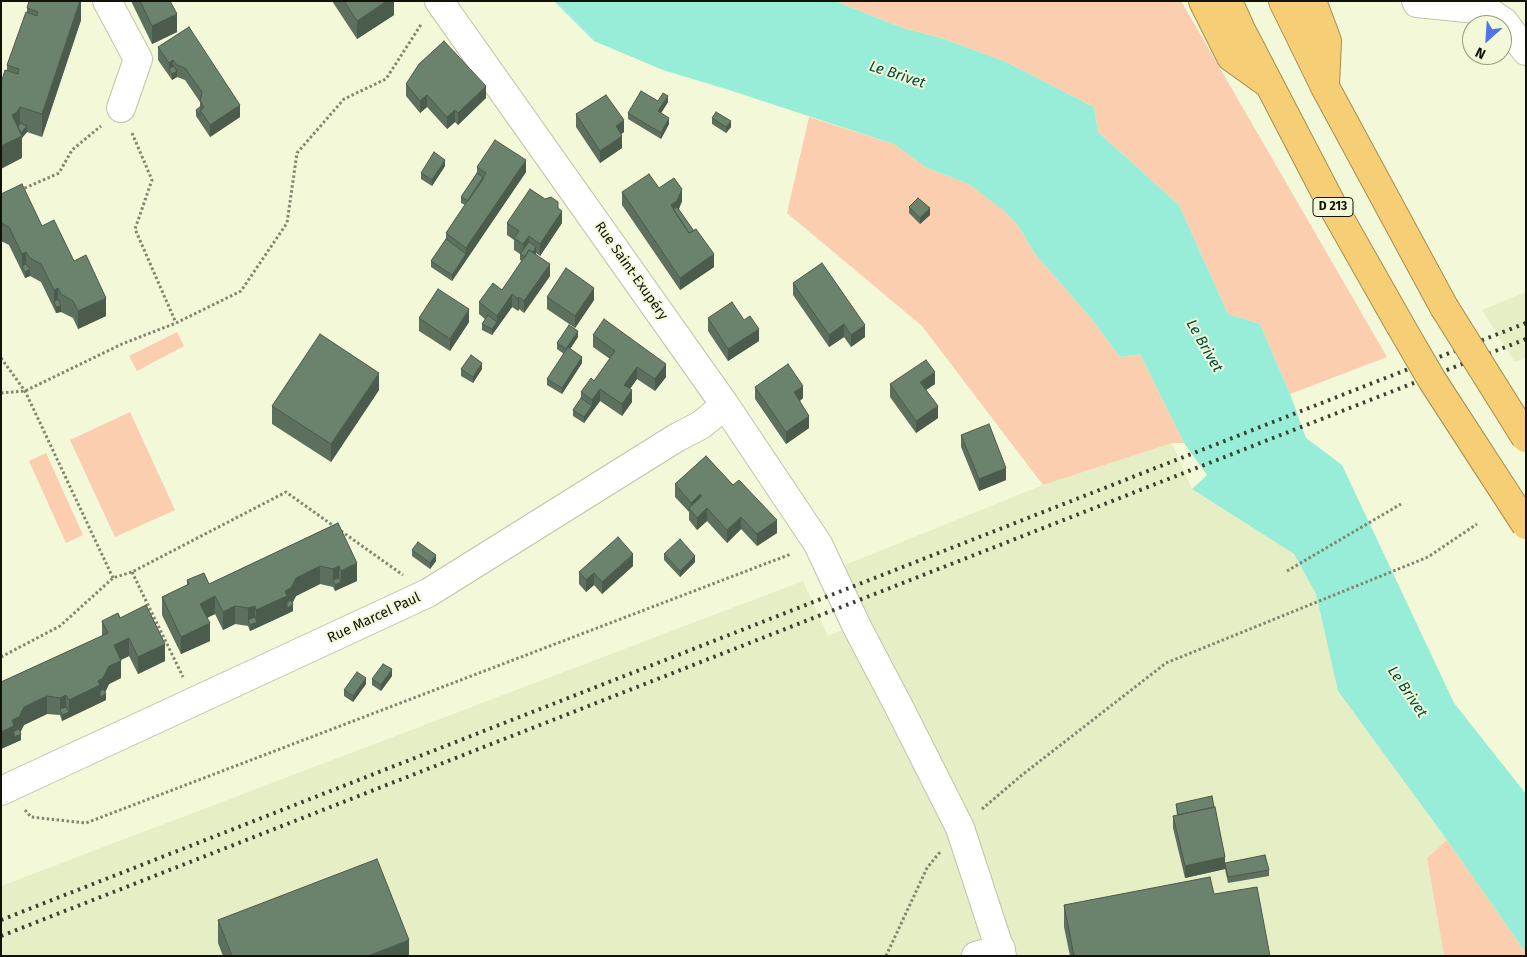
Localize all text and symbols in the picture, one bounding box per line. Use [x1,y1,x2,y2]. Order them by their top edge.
north arrow [1462,15,1512,65]
text: N [1473,43,1489,63]
water label: Le Brivet [867,57,927,93]
road number: D 213 [1313,198,1353,216]
street label: Rue Saint-Exupéry [591,219,671,323]
water label: Le Brivet [1182,316,1226,376]
street label: Rue Marcel Paul [325,589,423,647]
water label: Le Brivet [1383,663,1431,721]

